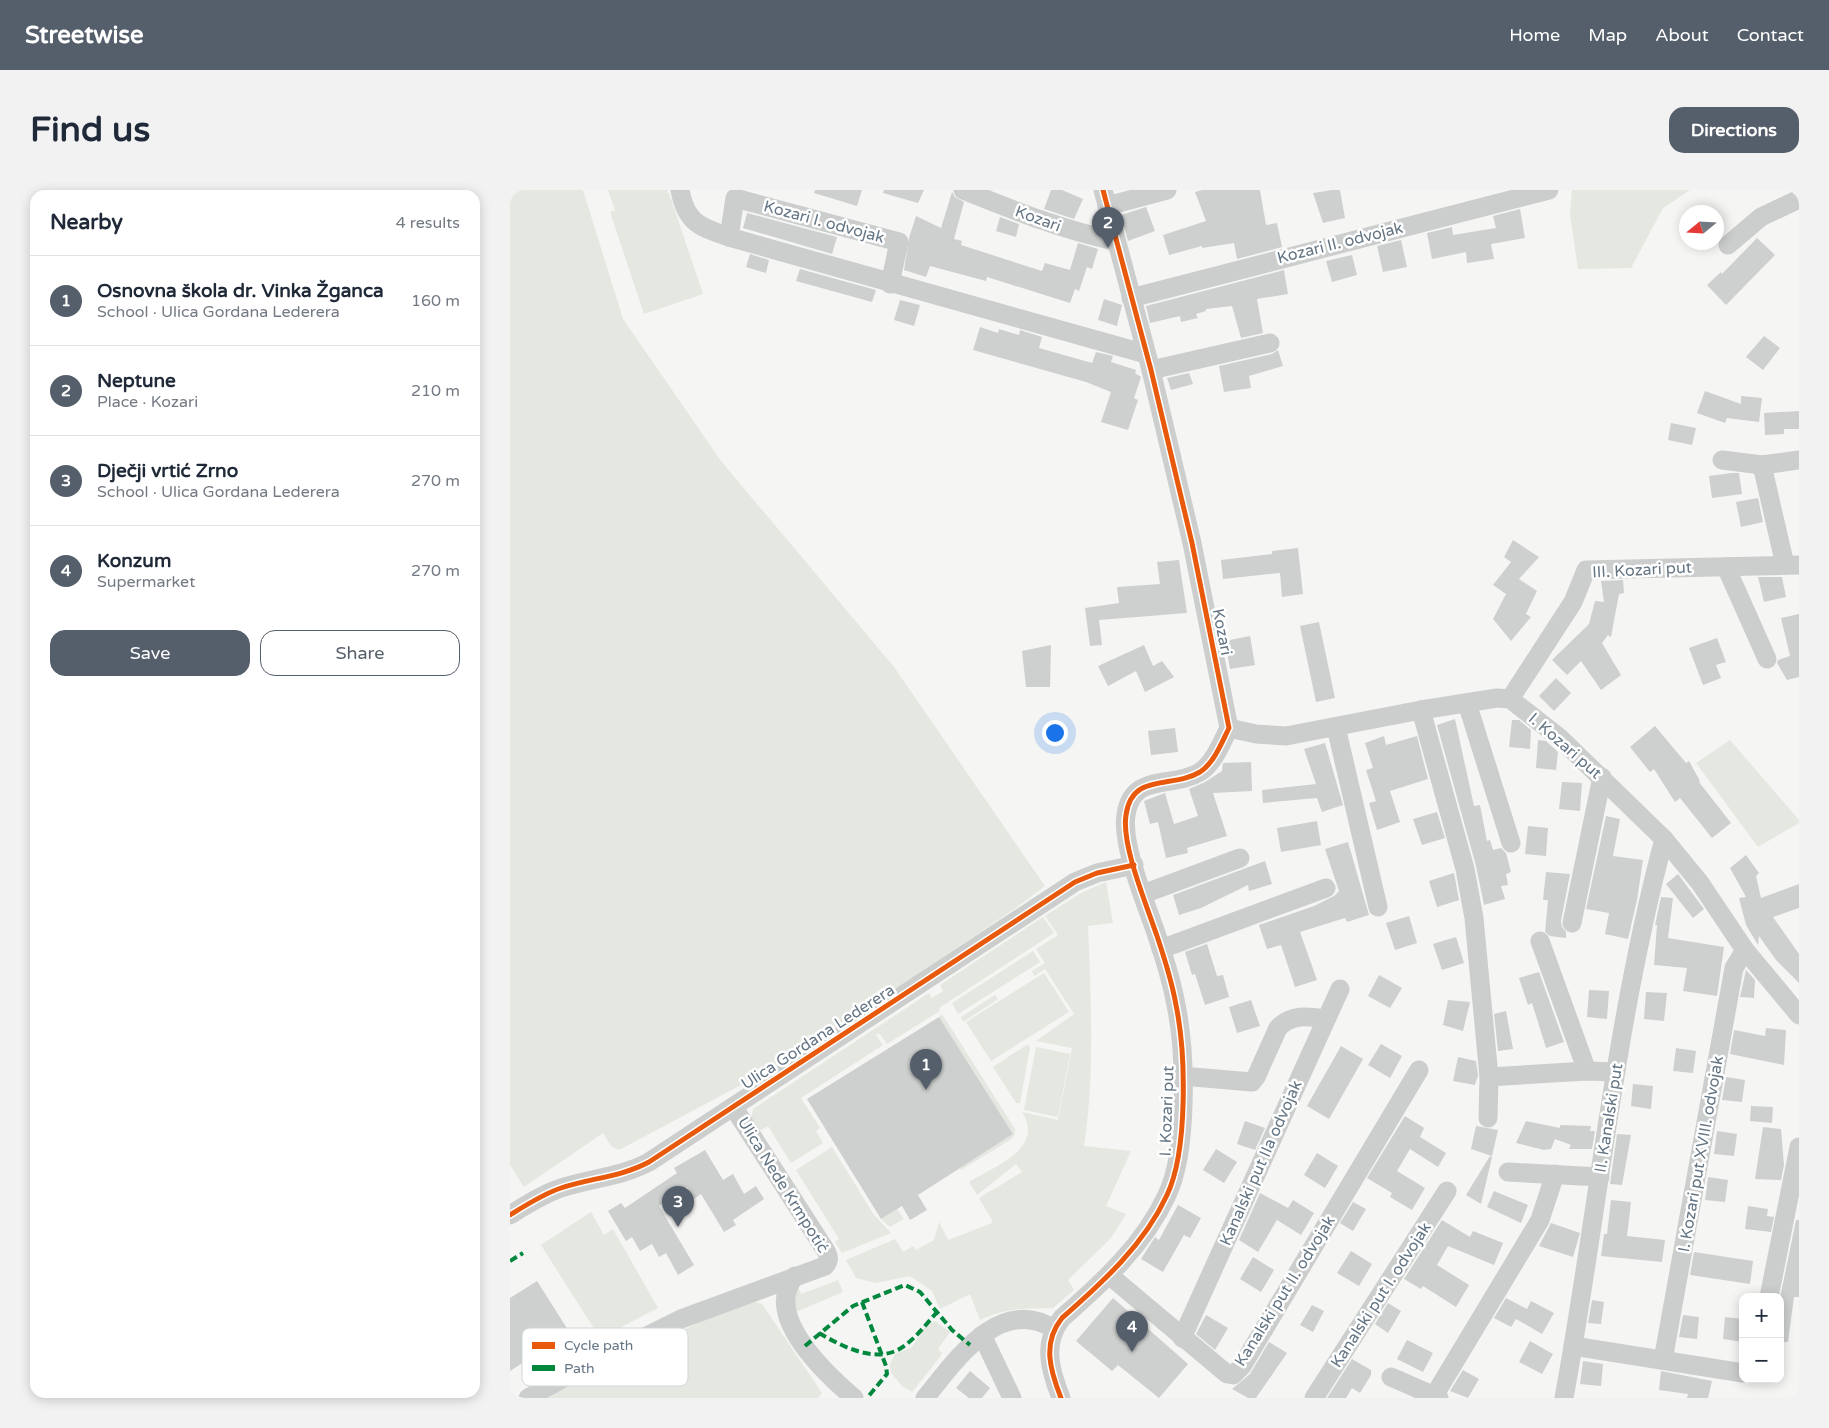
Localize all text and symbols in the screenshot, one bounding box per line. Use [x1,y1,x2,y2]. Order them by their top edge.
text: Streetwise [25,21,144,50]
text: Home [1509,24,1560,46]
text: Map [1588,24,1627,46]
text: About [1655,24,1709,46]
text: Contact [1737,24,1804,46]
button: Directions [1669,107,1799,153]
text: Find us [30,109,150,151]
street label: Kozari I. odvojak [761,196,887,248]
street label: Kozari [1012,201,1064,237]
north arrow [1679,205,1724,250]
pin: 2 [1092,207,1124,248]
text: Nearby [50,210,123,235]
text: 4 results [396,213,460,233]
street label: Kozari II. odvojak [1275,218,1405,268]
text: Osnovna škola dr. Vinka Žganca [97,280,384,302]
text: 1 [61,291,71,311]
text: 160 m [411,291,460,311]
text: School · Ulica Gordana Lederera [97,302,340,322]
text: Neptune [97,370,176,392]
text: 2 [61,381,71,401]
text: 210 m [411,381,460,401]
text: Place · Kozari [97,392,198,412]
text: Dječji vrtić Zrno [97,460,238,482]
text: 3 [61,471,71,491]
text: 270 m [411,471,460,491]
text: School · Ulica Gordana Lederera [97,482,340,502]
text: Konzum [97,550,171,572]
street label: III. Kozari put [1592,557,1692,583]
text: 4 [61,561,71,581]
text: 270 m [411,561,460,581]
text: Supermarket [97,572,195,592]
street label: Kozari [1208,607,1236,657]
button: Save [50,630,250,676]
button: Share [260,630,460,676]
street label: I. Kozari put [1524,709,1606,783]
your location [1042,720,1068,746]
street label: Ulica Gordana Lederera [738,980,898,1094]
pin: 1 [910,1049,942,1090]
street label: I. Kozari put XVIII. odvojak [1674,1054,1728,1254]
street label: II. Kanalski put [1590,1062,1628,1174]
street label: I. Kozari put [1155,1065,1179,1157]
street label: Kanalski put IIa odvojak [1215,1077,1307,1249]
street label: Ulica Nede Krmpotić [733,1113,833,1257]
pin: 3 [662,1186,694,1227]
street label: Kanalski put II. odvojak [1230,1212,1340,1370]
street label: Kanalski put I. odvojak [1326,1218,1436,1372]
map controls [1739,1293,1784,1383]
button: + [1739,1293,1784,1338]
pin: 4 [1116,1311,1148,1352]
legend [522,1328,688,1386]
text: Cycle path [564,1337,633,1354]
button: − [1739,1338,1784,1383]
text: Path [564,1360,595,1377]

